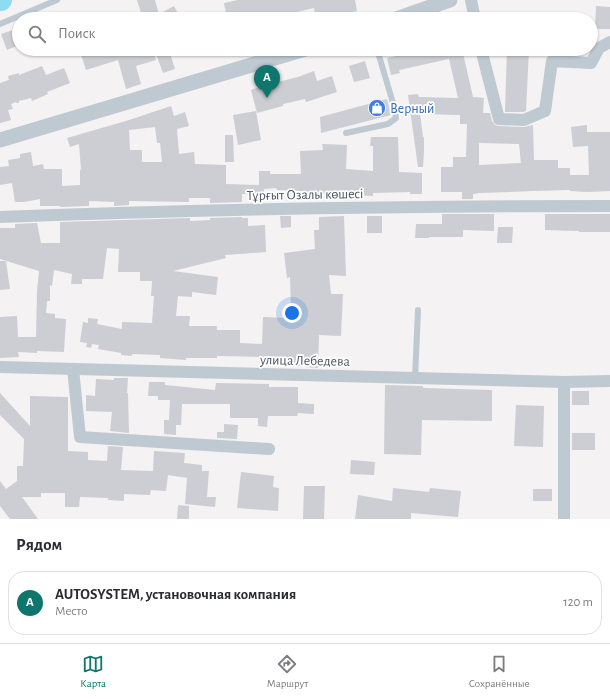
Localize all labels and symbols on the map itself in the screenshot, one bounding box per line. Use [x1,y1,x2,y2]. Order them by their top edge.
pin: A [254,65,280,98]
shop icon: Верный [367,98,387,118]
place label: Верный [390,102,434,116]
street label: Тұрғыт Озалы көшесі [246,187,364,203]
your location [282,303,302,323]
street label: улица Лебедева [259,353,351,369]

